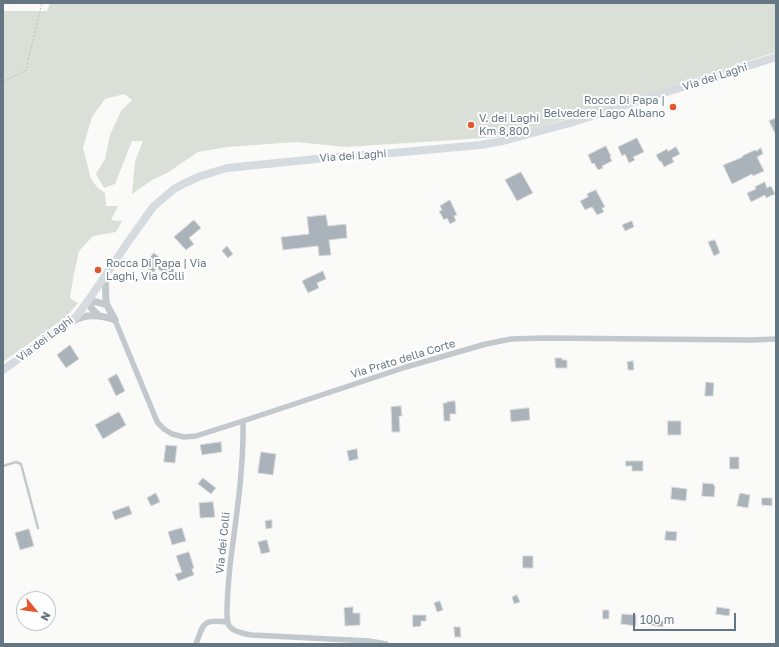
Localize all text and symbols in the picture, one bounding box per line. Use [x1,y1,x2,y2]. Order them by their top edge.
street label: Via dei Laghi [681,60,749,94]
place label: Rocca Di Papa | Belvedere Lago Albano [543,94,665,120]
marker: Rocca Di Papa | Belvedere Lago Albano [668,102,678,112]
place label: V. dei Laghi Km 8,800 [479,112,539,138]
marker: V. dei Laghi Km 8,800 [466,120,476,130]
street label: Via dei Laghi [319,147,387,165]
place label: Rocca Di Papa | Via Laghi, Via Colli [106,257,206,283]
marker: Rocca Di Papa | Via Laghi, Via Colli [93,265,103,275]
street label: Via dei Laghi [14,314,76,364]
street label: Via Prato della Corte [349,337,457,381]
street label: Via dei Colli [213,511,233,575]
north arrow [16,591,56,631]
scale bar [635,605,738,631]
text: N [38,610,54,623]
text: 100 m [640,612,674,627]

